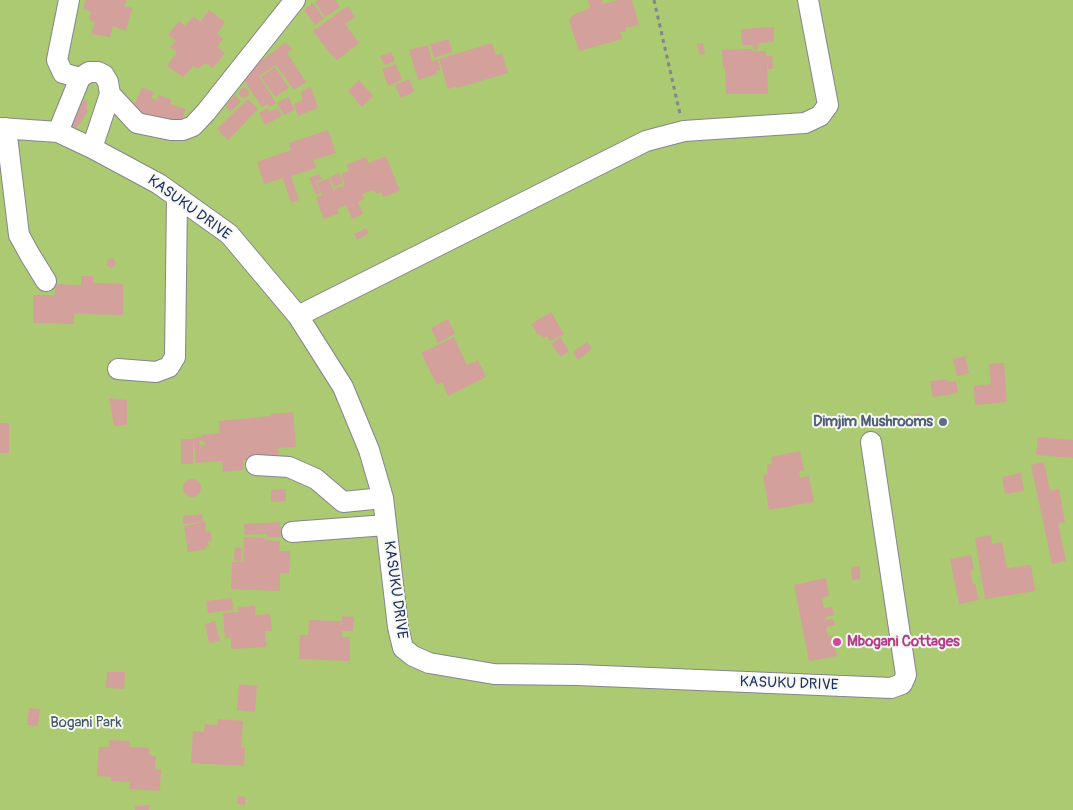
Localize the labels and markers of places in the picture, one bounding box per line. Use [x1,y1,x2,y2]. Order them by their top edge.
place label: Dimjim Mushrooms [813,413,933,431]
marker: Dimjim Mushrooms [937,416,949,428]
place label: Mbogani Cottages [847,633,960,651]
marker: Mbogani Cottages [831,636,843,648]

